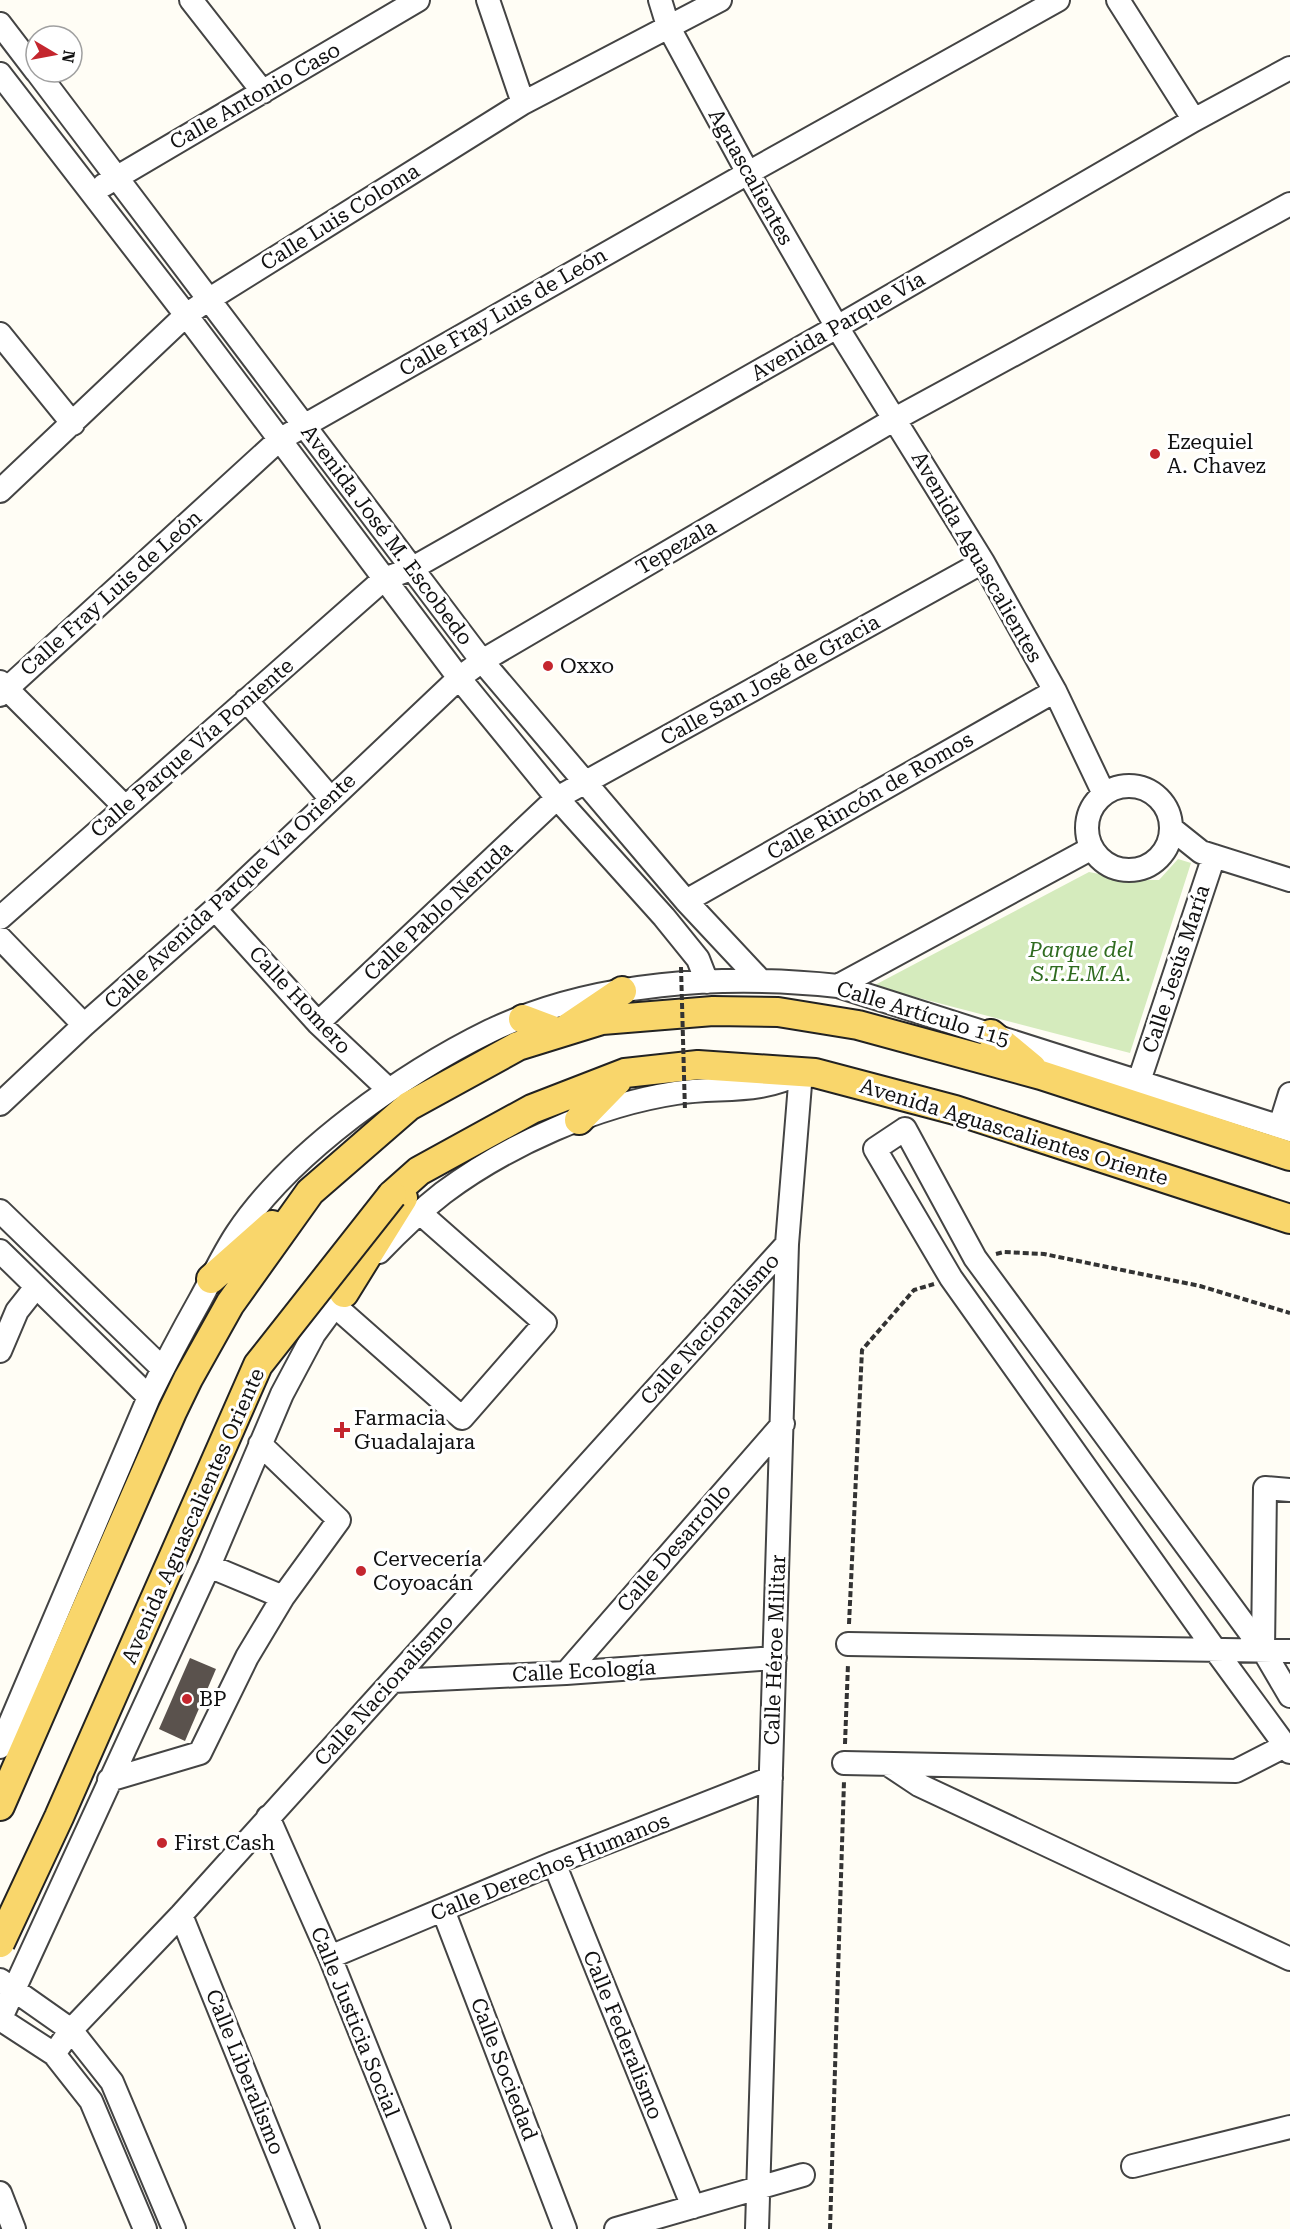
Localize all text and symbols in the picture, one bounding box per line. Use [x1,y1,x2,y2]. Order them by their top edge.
north arrow [24,24,84,84]
street label: Calle Antonio Caso [166,37,344,155]
text: N [58,49,79,64]
street label: Aguascalientes [704,105,798,249]
street label: Calle Luis Coloma [256,158,424,276]
street label: Calle Fray Luis de León [395,243,611,381]
street label: Avenida Parque Vía [747,266,930,386]
street label: Avenida José M. Escobedo [296,420,478,650]
place label: Ezequiel A. Chavez [1167,430,1266,478]
street label: Avenida Aguascalientes [907,447,1047,667]
marker: Ezequiel A. Chavez [1148,447,1162,461]
street label: Calle Fray Luis de León [16,505,207,681]
street label: Tepezala [632,514,721,580]
street label: Calle San José de Gracia [656,609,884,750]
street label: Calle Parque Vía Poniente [86,653,298,843]
place label: Oxxo [560,654,614,678]
marker: Oxxo [541,659,555,673]
street label: Calle Rincón de Romos [763,727,977,865]
street label: Calle Avenida Parque Vía Oriente [100,768,360,1014]
street label: Calle Pablo Neruda [359,836,517,986]
street label: Calle Jesús María [1137,881,1215,1056]
park label: Parque del S.T.E.M.A. [1027,938,1134,986]
street label: Calle Homero [244,941,356,1059]
street label: Calle Artículo 115 [834,976,1012,1052]
street label: Avenida Aguascalientes Oriente [857,1074,1171,1190]
street label: Calle Nacionalismo [636,1248,784,1410]
street label: Avenida Aguascalientes Oriente [117,1365,269,1667]
place label: Farmacia Guadalajara [354,1406,476,1454]
marker: Farmacia Guadalajara [335,1423,349,1437]
street label: Calle Desarrollo [612,1479,736,1617]
place label: Cervecería Coyoacán [373,1547,483,1595]
street label: Calle Héroe Militar [760,1554,790,1746]
marker: Cervecería Coyoacán [354,1564,368,1578]
street label: Calle Nacionalismo [310,1609,458,1771]
street label: Calle Ecología [512,1655,657,1687]
place label: BP [199,1687,227,1711]
marker: BP [180,1692,194,1706]
street label: Calle Derechos Humanos [427,1808,673,1926]
place label: First Cash [174,1831,275,1855]
marker: First Cash [155,1836,169,1850]
street label: Calle Justicia Social [306,1923,404,2121]
street label: Calle Federalismo [578,1947,668,2123]
street label: Calle Liberalismo [201,1986,289,2158]
street label: Calle Sociedad [466,1994,542,2144]

